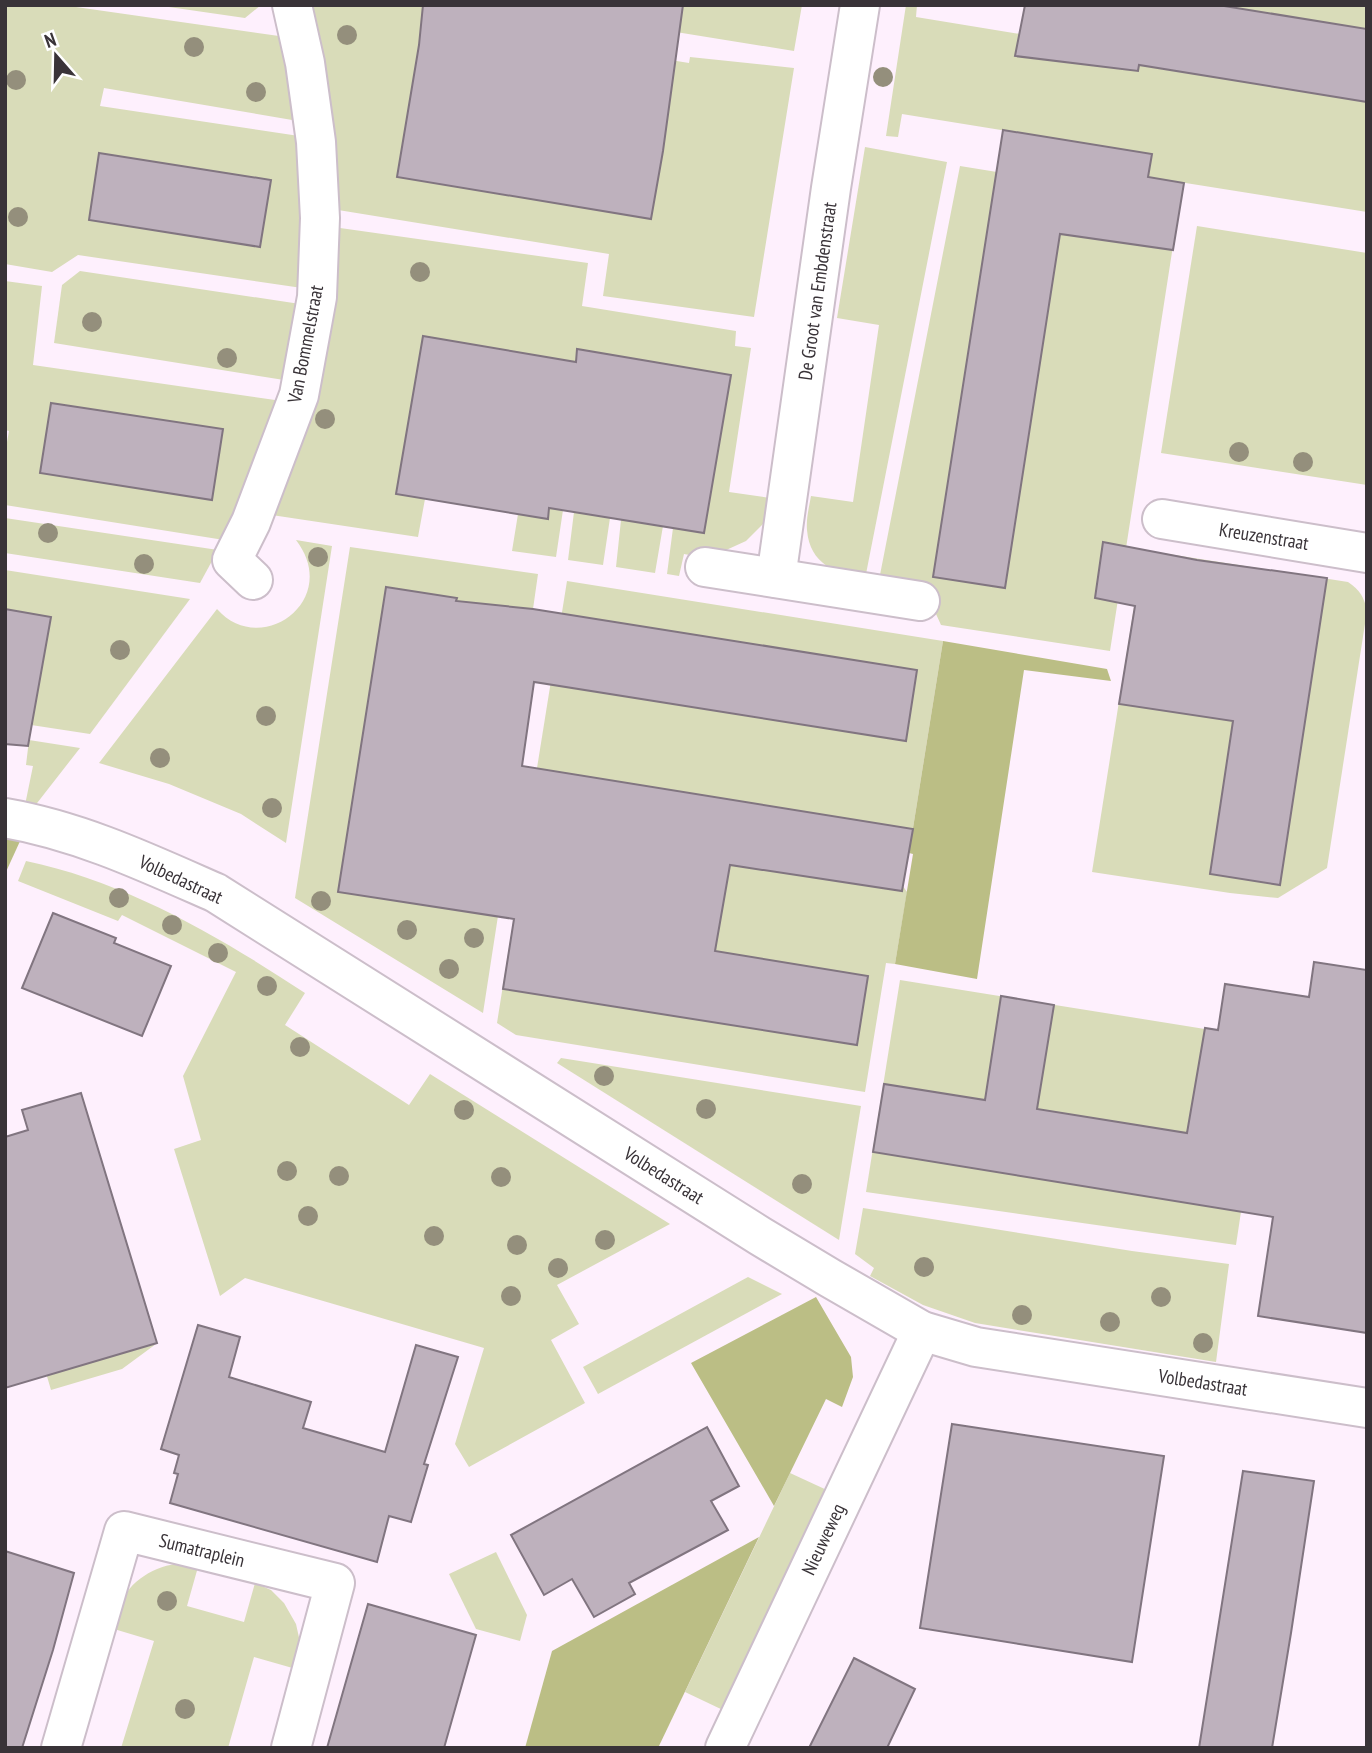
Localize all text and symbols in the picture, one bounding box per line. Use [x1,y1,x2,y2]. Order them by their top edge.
north arrow [21,21,91,91]
text: N [41,27,59,53]
street label: De Groot van Embdenstraat [793,200,842,382]
street label: Van Bommelstraat [282,282,328,406]
street label: Kreuzenstraat [1217,517,1311,555]
street label: Volbedastraat [134,849,227,909]
street label: Volbedastraat [619,1141,709,1209]
street label: Volbedastraat [1156,1363,1250,1401]
street label: Nieuweweg [796,1499,850,1579]
street label: Sumatraplein [157,1528,247,1572]

